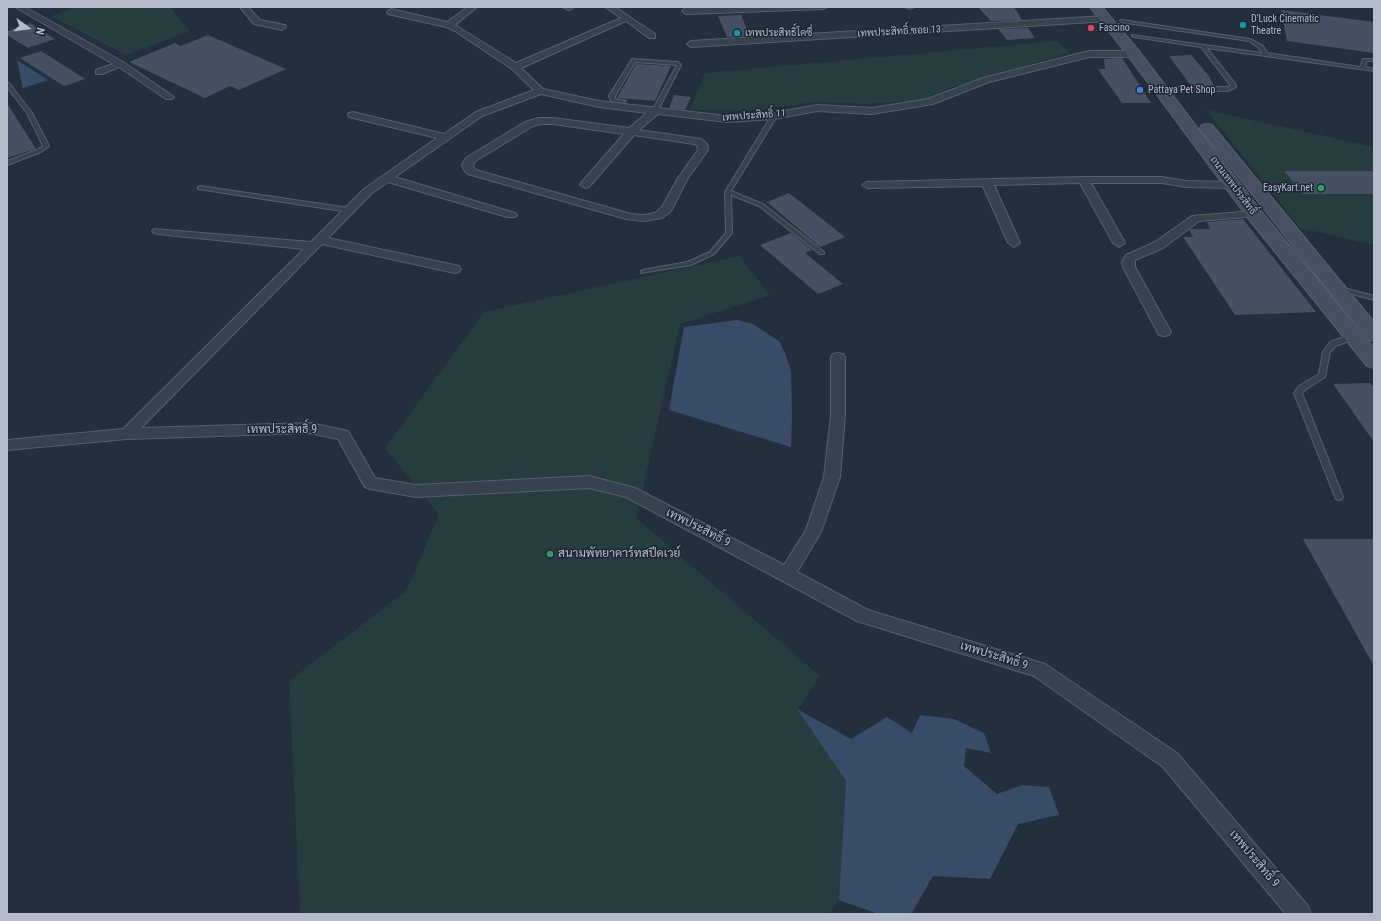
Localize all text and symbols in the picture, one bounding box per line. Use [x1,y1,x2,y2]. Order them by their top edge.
north arrow [8,8,48,48]
place label: D'Luck Cinematic Theatre [1251,13,1319,36]
marker: D'Luck Cinematic Theatre [1238,20,1248,30]
place label: Fascino [1099,22,1130,34]
marker: Fascino [1086,23,1096,33]
street label: เทพประสิทธิ์ ซอย 13 [857,24,941,40]
text: N [33,26,47,36]
place label: เทพประสิทธิ์โคซี่ [745,27,812,39]
marker: เทพประสิทธิ์โคซี่ [732,28,742,38]
place label: Pattaya Pet Shop [1148,84,1215,96]
marker: Pattaya Pet Shop [1135,85,1145,95]
street label: เทพประสิทธิ์ 11 [722,108,786,124]
street label: ถนนเทพประสิทธิ์ [1207,154,1259,218]
place label: EasyKart.net [1263,182,1313,194]
marker: EasyKart.net [1316,183,1326,193]
street label: เทพประสิทธิ์ 9 [247,423,317,437]
street label: เทพประสิทธิ์ 9 [663,506,733,550]
place label: สนามพัทยาคาร์ทสปีดเวย์ [558,547,680,561]
marker: สนามพัทยาคาร์ทสปีดเวย์ [545,549,555,559]
street label: เทพประสิทธิ์ 9 [958,639,1030,673]
street label: เทพประสิทธิ์ 9 [1226,827,1282,891]

